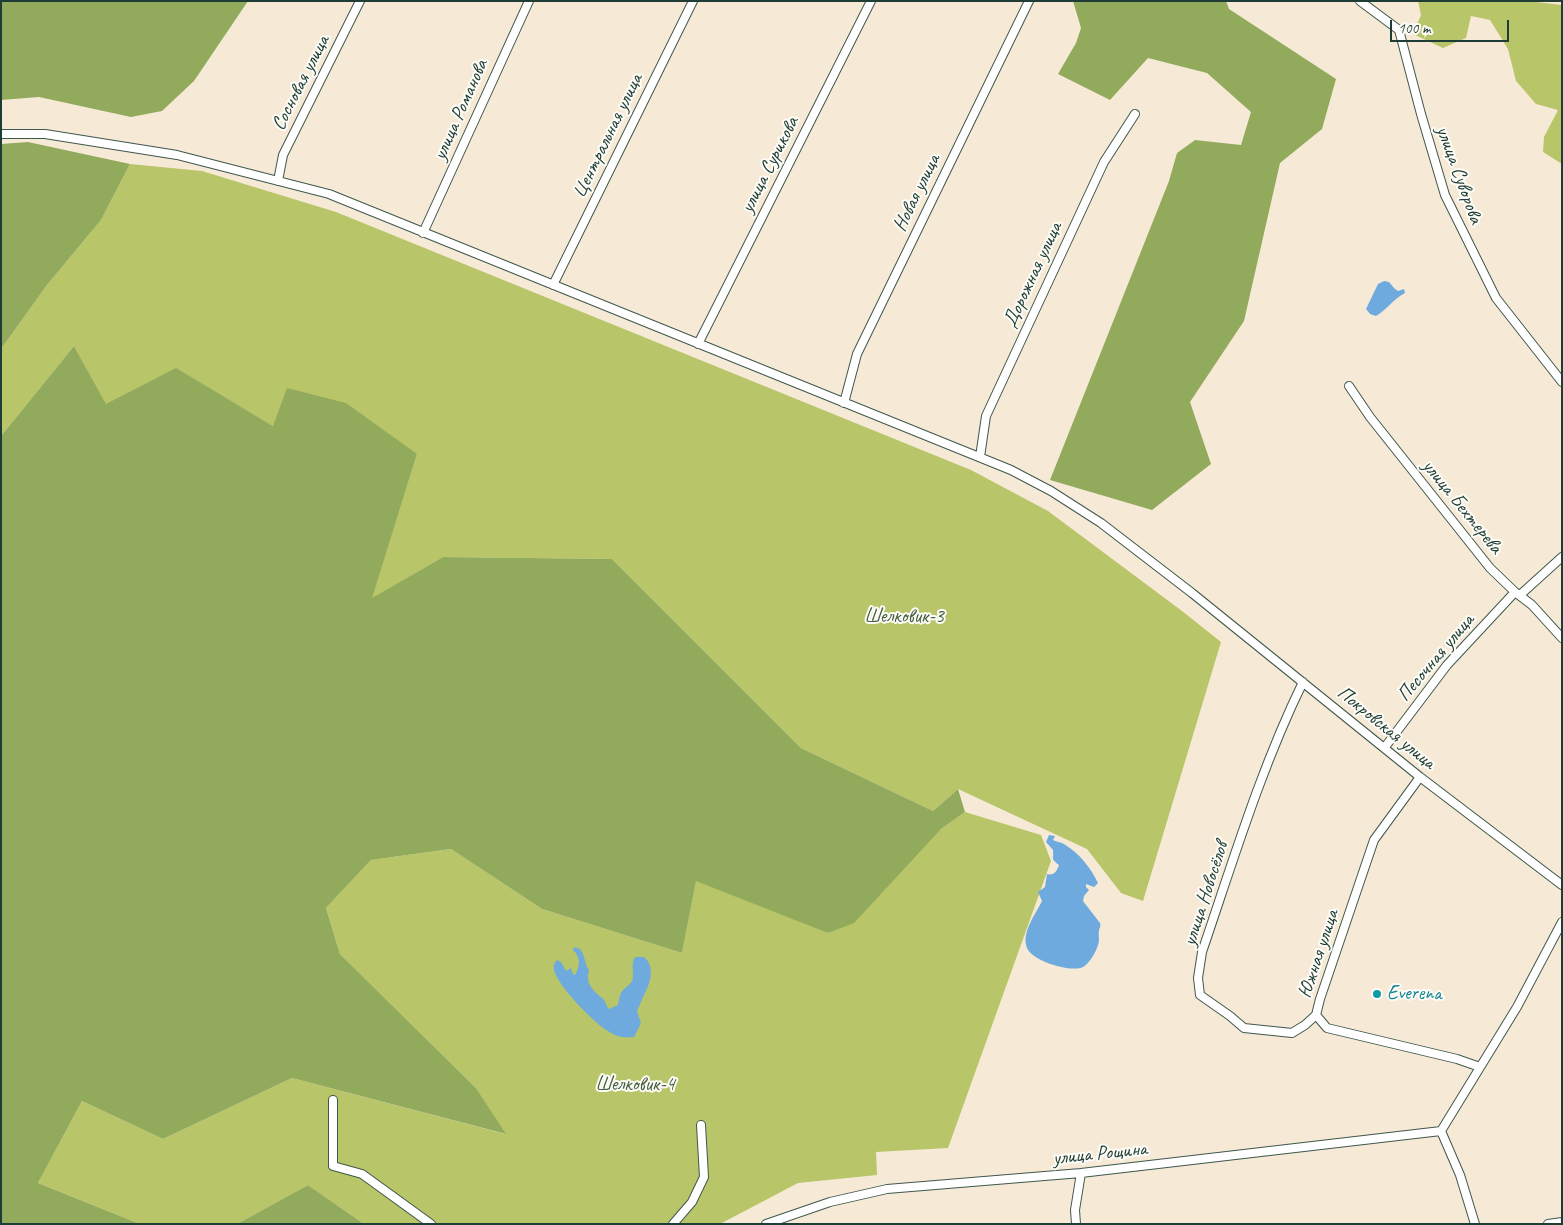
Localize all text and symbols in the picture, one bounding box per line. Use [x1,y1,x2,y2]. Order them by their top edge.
scale bar [1393,10,1512,42]
text: 100 m [1398,19,1430,38]
street label: Сосновая улица [267,32,335,134]
street label: улица Романова [428,56,494,164]
street label: Центральная улица [568,70,648,202]
street label: улица Сурикова [736,113,804,217]
street label: улица Суворова [1430,123,1488,227]
street label: Новая улица [888,151,946,235]
street label: Дорожная улица [998,219,1068,331]
street label: улица Бехтерева [1417,455,1507,559]
park label: Шелковик-3 [864,605,944,629]
street label: Песочная улица [1392,609,1480,707]
street label: Покровская улица [1332,681,1440,775]
street label: улица Новосёлов [1178,839,1234,949]
street label: Южная улица [1293,907,1345,1001]
place label: Everena [1387,982,1441,1006]
marker: Everena [1371,988,1383,1000]
park label: Шелковик-4 [595,1073,675,1097]
street label: улица Рощина [1052,1137,1148,1171]

